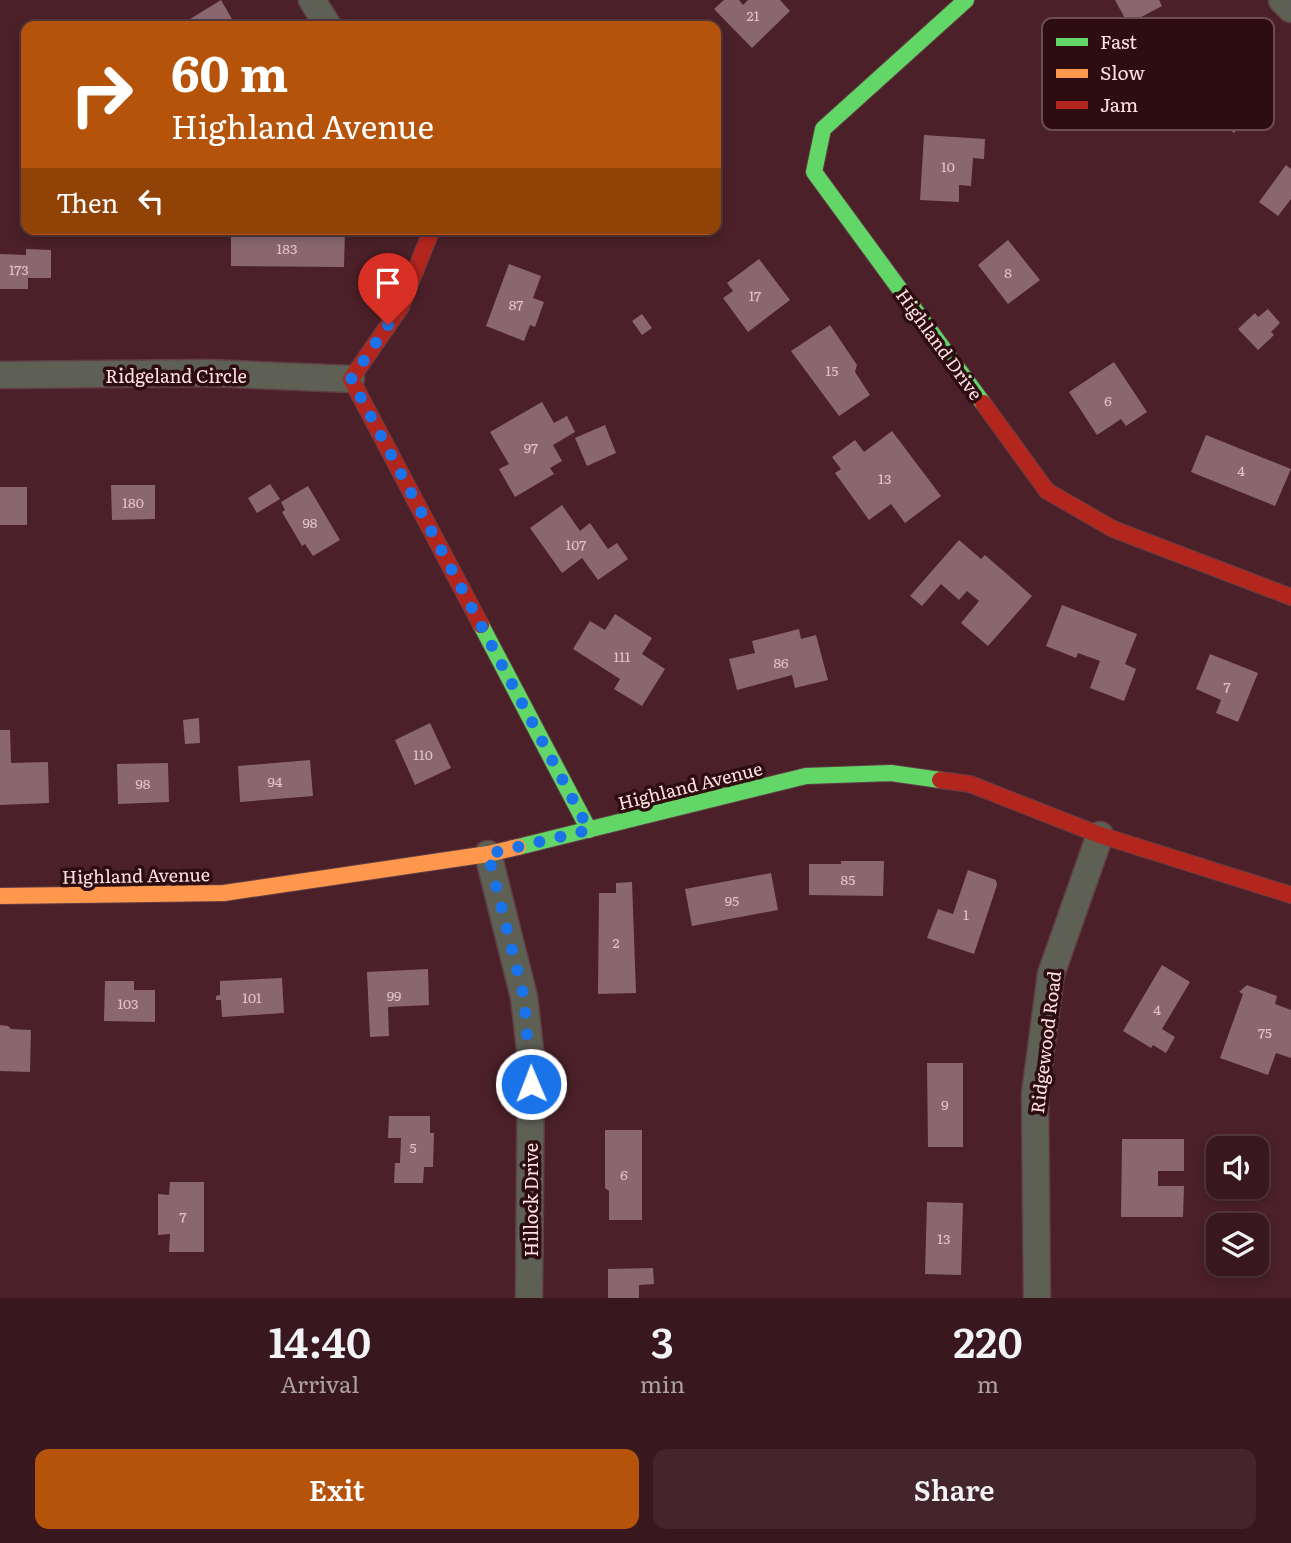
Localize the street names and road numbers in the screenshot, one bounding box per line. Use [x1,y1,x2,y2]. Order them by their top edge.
street label: Highland Drive [890,283,990,405]
street label: Ridgeland Circle [105,362,247,389]
street label: Highland Avenue [615,754,765,816]
street label: Highland Avenue [62,860,210,890]
street label: Ridgewood Road [1023,969,1067,1115]
street label: Hillock Drive [517,1143,544,1257]

